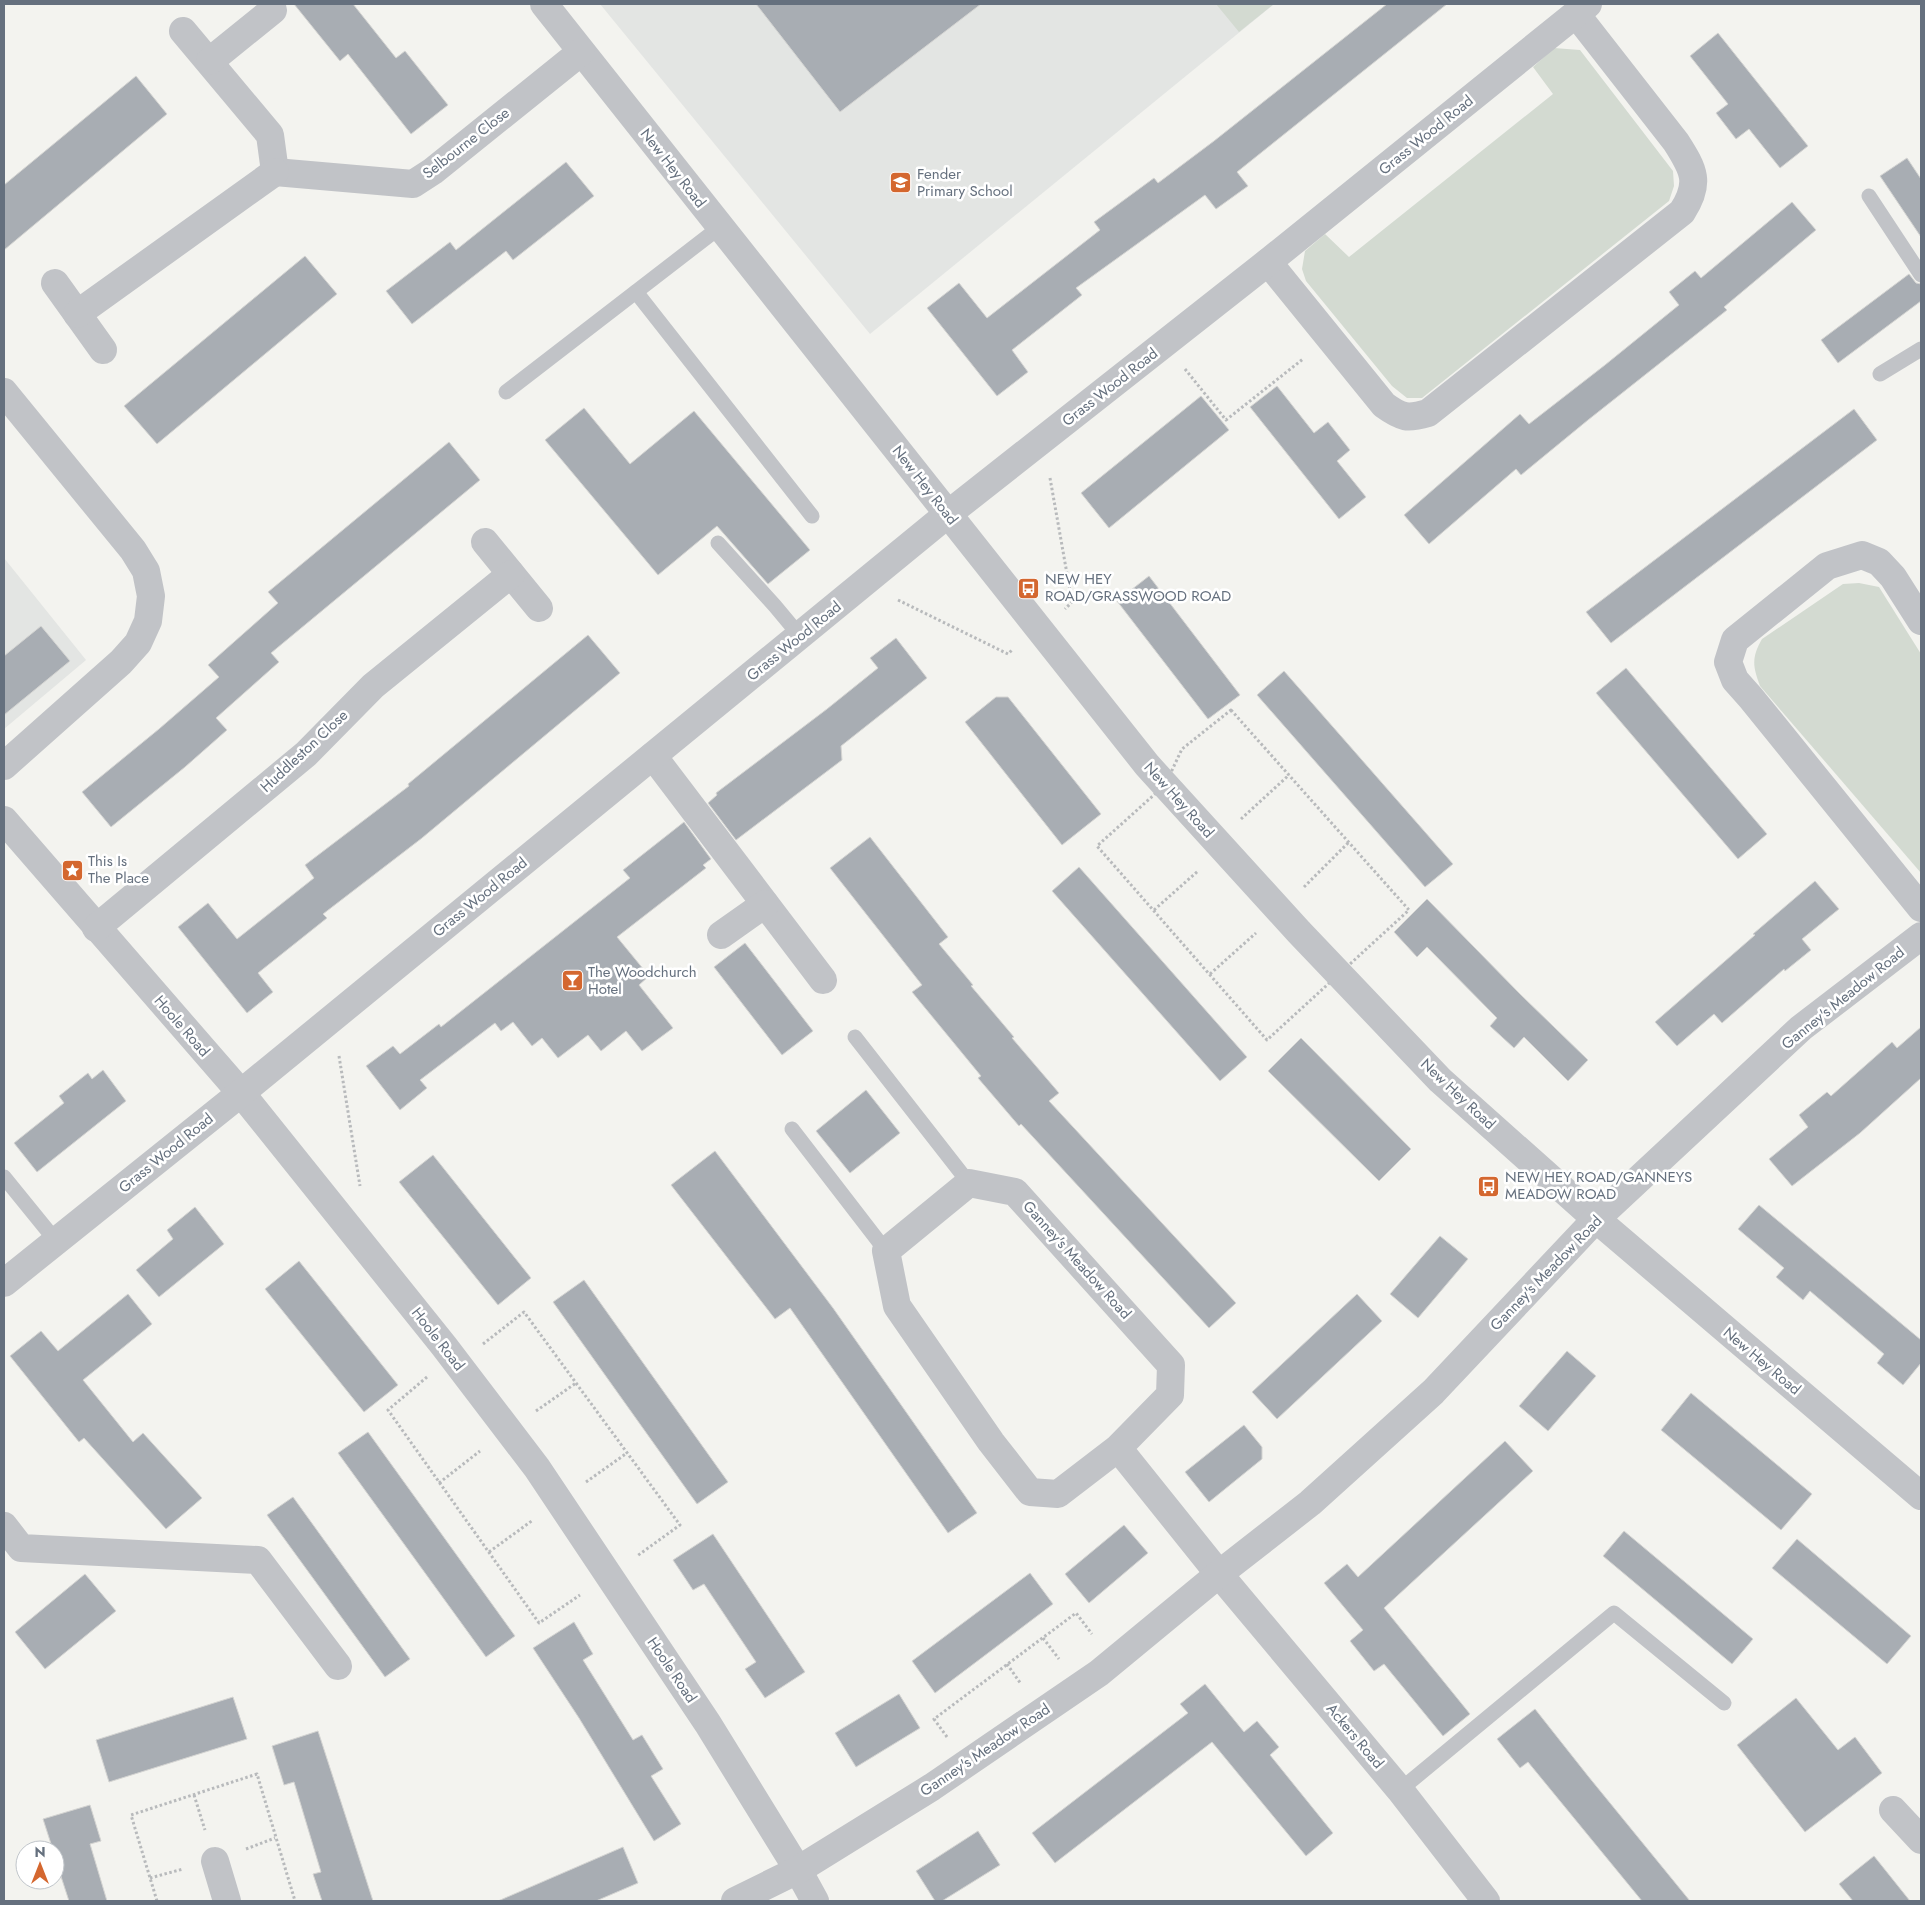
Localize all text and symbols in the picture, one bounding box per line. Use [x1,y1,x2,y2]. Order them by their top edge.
street label: Grass Wood Road [1374,90,1478,180]
street label: Selbourne Close [418,102,514,184]
street label: New Hey Road [635,124,711,212]
place label: Fender Primary School [917,163,1013,202]
school or university icon: Fender Primary School [889,171,913,195]
street label: Grass Wood Road [1058,343,1162,431]
street label: New Hey Road [887,441,963,529]
place label: NEW HEY ROAD/GRASSWOOD ROAD [1045,568,1231,607]
bus stop icon: NEW HEY ROAD/GRASSWOOD ROAD [1017,576,1041,600]
street label: Grass Wood Road [742,596,846,686]
street label: Huddleston Close [255,704,353,798]
street label: New Hey Road [1139,757,1219,843]
place label: This Is The Place [88,850,149,889]
street label: Grass Wood Road [428,852,532,942]
place icon: This Is The Place [60,858,84,882]
street label: Ganney's Meadow Road [1777,941,1909,1055]
place label: The Woodchurch Hotel [588,961,697,1000]
bar icon: The Woodchurch Hotel [560,969,584,993]
street label: Hoole Road [149,990,215,1062]
street label: New Hey Road [1416,1053,1500,1135]
street label: Grass Wood Road [114,1108,218,1198]
place label: NEW HEY ROAD/GANNEYS MEADOW ROAD [1505,1166,1692,1205]
bus stop icon: NEW HEY ROAD/GANNEYS MEADOW ROAD [1477,1174,1501,1198]
street label: Ganney's Meadow Road [1018,1196,1136,1324]
street label: Ganney's Meadow Road [1485,1210,1607,1336]
street label: Hoole Road [406,1303,470,1375]
street label: New Hey Road [1718,1322,1806,1400]
street label: Hoole Road [642,1633,702,1707]
street label: Ganney's Meadow Road [916,1698,1054,1802]
street label: Ackers Road [1321,1699,1389,1773]
north arrow [15,1840,65,1890]
text: N [34,1842,46,1862]

